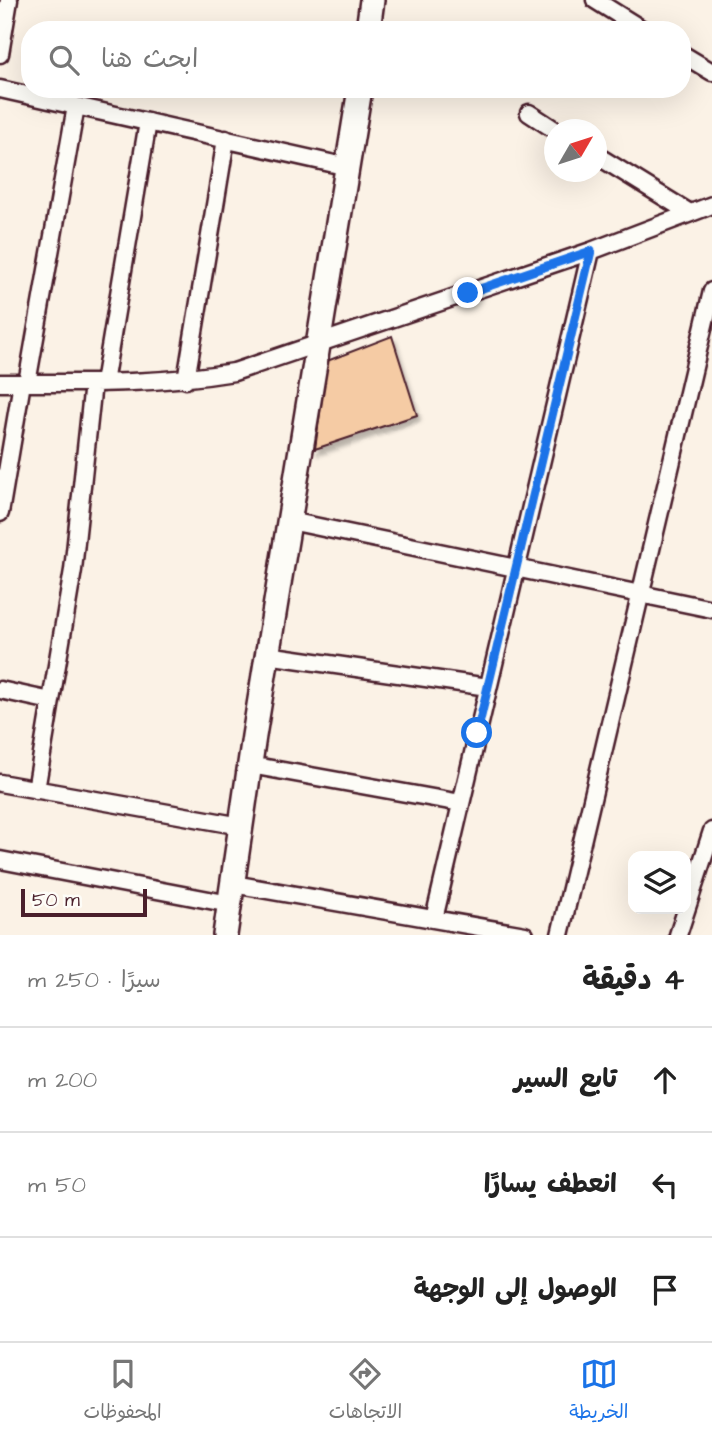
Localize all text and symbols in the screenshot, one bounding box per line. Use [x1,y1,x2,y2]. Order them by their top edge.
search box [21,21,691,98]
icon: search [45,41,83,79]
text: ابحث هنا [101,41,198,77]
north arrow [544,119,607,182]
route end [452,277,483,308]
route start [461,717,492,748]
map controls [628,851,691,914]
button: layers [628,851,691,914]
scale bar [21,886,147,918]
text: 50 m [32,887,80,914]
text: 4 دقيقة [582,959,684,1001]
text: سيرًا · 250 m [28,964,161,996]
text: تابع السير [514,1061,617,1097]
icon: ahead [646,1061,684,1099]
text: 200 m [28,1064,97,1096]
text: انعطف يسارًا [484,1166,617,1202]
icon: left [646,1166,684,1204]
text: 50 m [28,1169,86,1201]
text: الوصول إلى الوجهة [413,1271,617,1307]
icon: arrive [646,1271,684,1309]
tab: المحفوظات [84,1355,162,1428]
tab: الاتجاهات [329,1355,402,1428]
tab: الخريطة [569,1355,628,1428]

